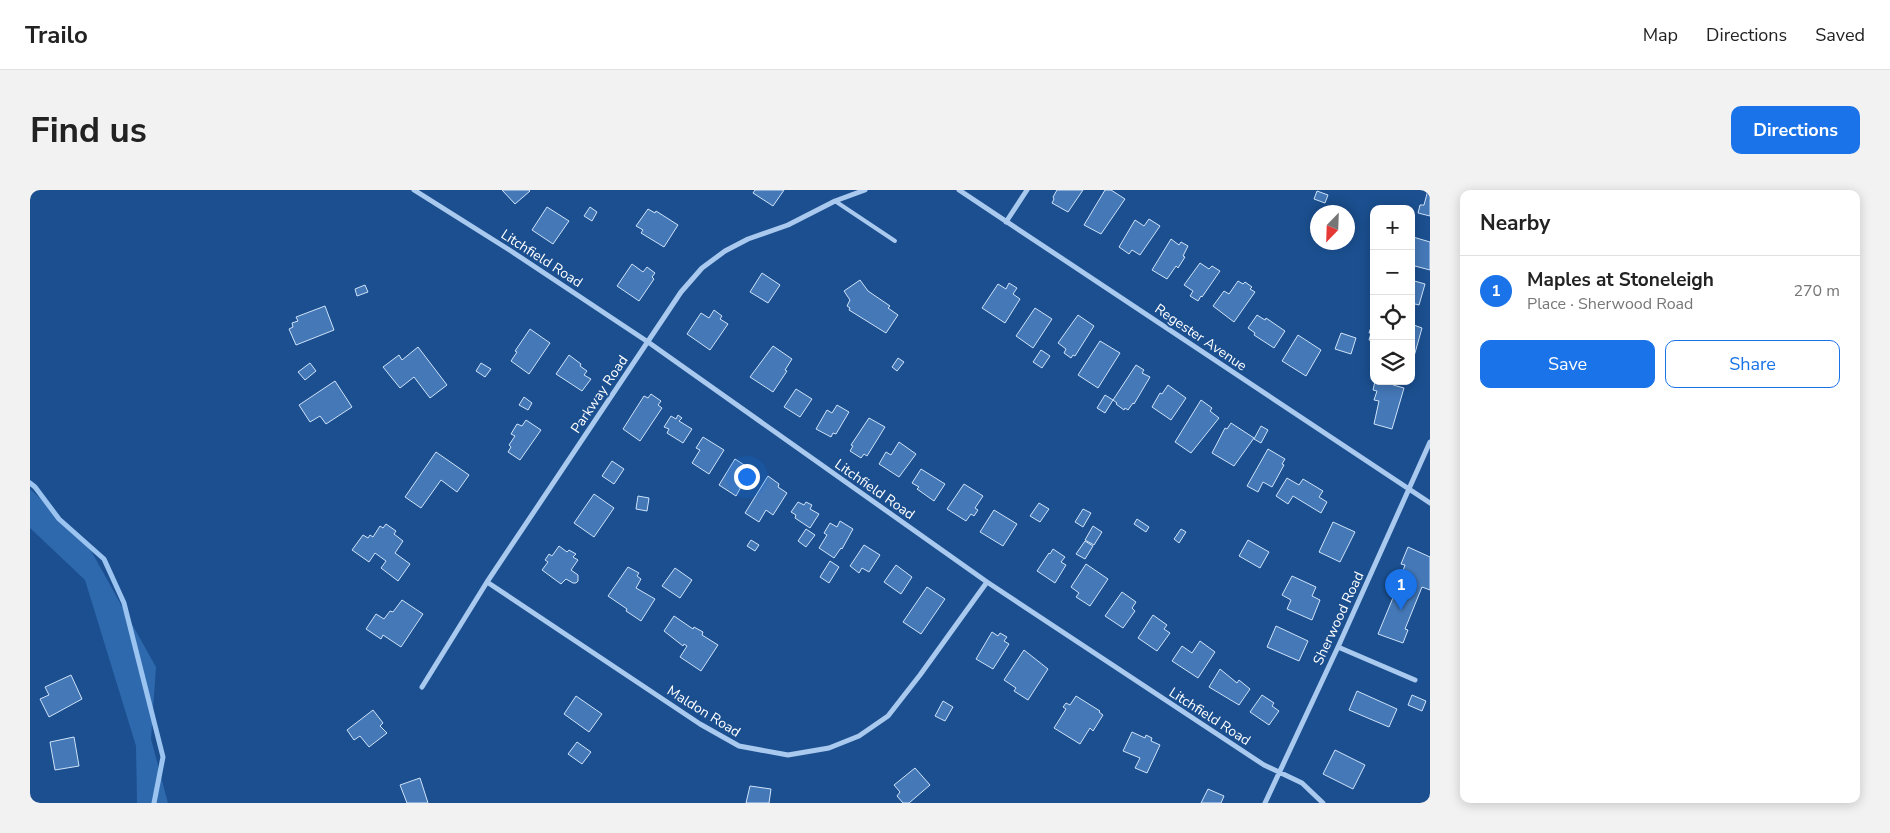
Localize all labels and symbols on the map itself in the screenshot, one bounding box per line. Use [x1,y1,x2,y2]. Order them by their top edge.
north arrow [1310,205,1355,250]
street label: Litchfield Road [497,225,586,292]
street label: Regester Avenue [1151,299,1251,375]
street label: Parkway Road [566,352,632,437]
street label: Litchfield Road [831,455,919,524]
your location [734,464,760,490]
street label: Sherwood Road [1308,568,1368,668]
pin: 1 [1385,569,1417,610]
street label: Maldon Road [663,681,744,742]
street label: Litchfield Road [1165,683,1254,750]

